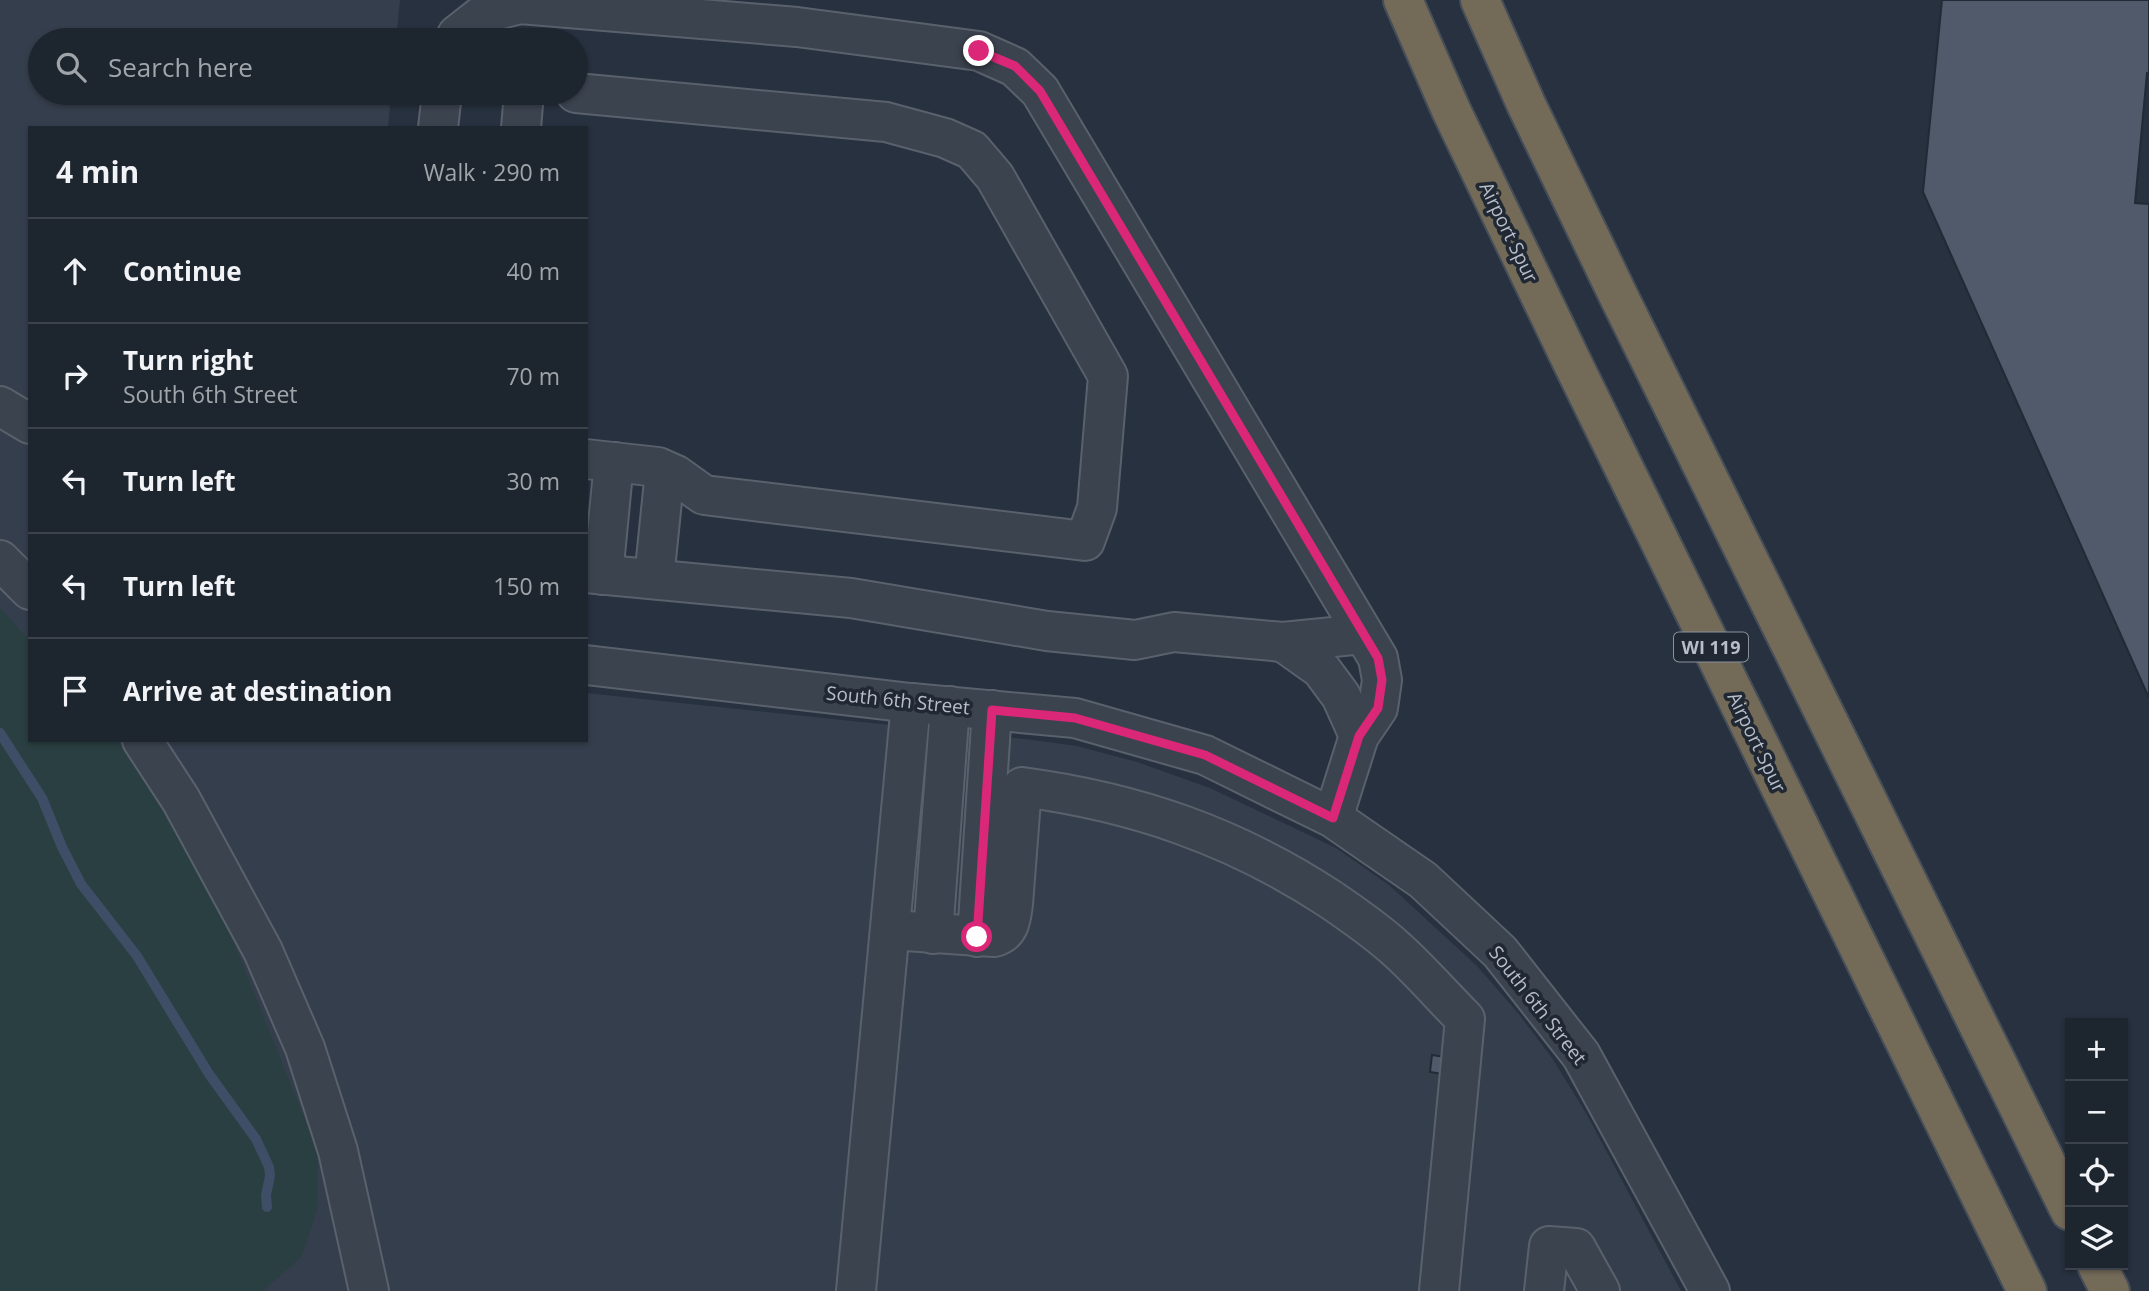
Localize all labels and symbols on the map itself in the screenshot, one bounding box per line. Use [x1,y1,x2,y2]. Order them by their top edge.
route end [963,35,994,66]
street label: Airport Spur [1474,178,1545,287]
road number: WI 119 [1674,632,1748,662]
street label: South 6th Street [825,680,971,720]
street label: Airport Spur [1722,688,1793,797]
route start [961,921,992,952]
street label: South 6th Street [1483,940,1593,1070]

